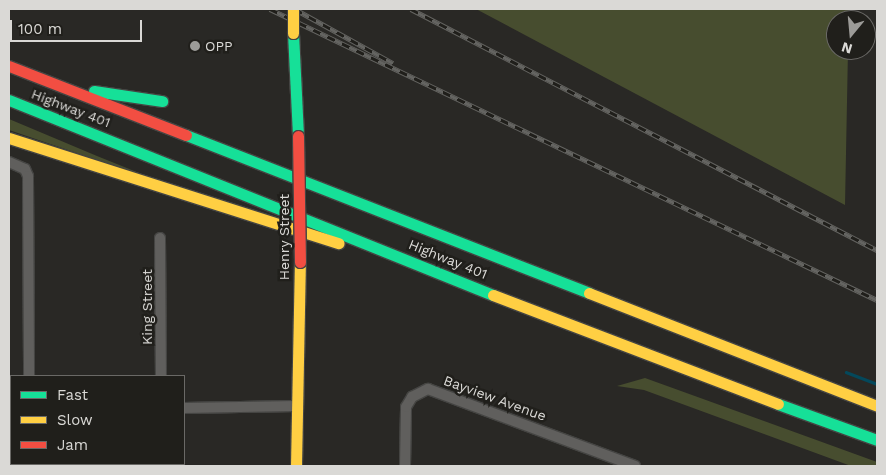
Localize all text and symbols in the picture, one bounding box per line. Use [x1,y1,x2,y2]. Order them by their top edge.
scale bar [12,10,145,42]
north arrow [826,10,876,60]
text: 100 m [18,20,62,38]
place label: OPP [205,38,233,54]
text: N [840,39,854,58]
marker: OPP [189,40,201,52]
street label: Highway 401 [29,85,113,131]
street label: Henry Street [276,194,292,280]
street label: Highway 401 [406,236,490,282]
street label: King Street [139,269,155,345]
street label: Bayview Avenue [441,372,549,424]
legend [10,375,185,465]
text: Fast [57,386,88,404]
text: Slow [57,411,93,429]
text: Jam [57,436,88,454]

